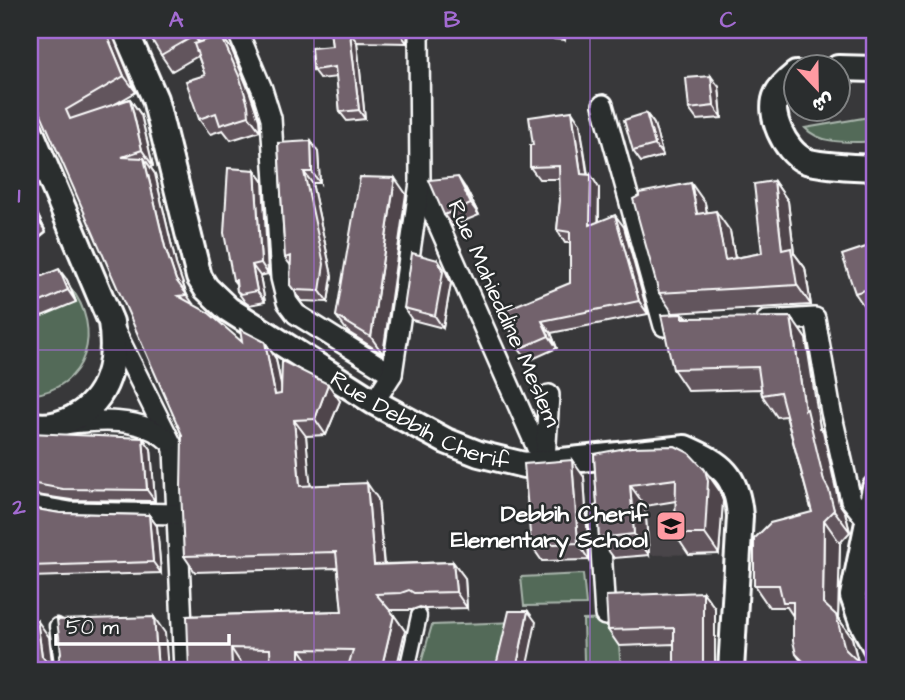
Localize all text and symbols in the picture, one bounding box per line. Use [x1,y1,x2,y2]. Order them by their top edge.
text: A [169,4,184,36]
text: B [444,4,461,36]
text: C [720,4,737,36]
north arrow [782,52,852,122]
text: ش [808,86,838,119]
text: 1 [18,179,21,211]
street label: Rue Mahieddine Meslem [440,195,569,432]
street label: Rue Debbih Cherif [324,363,513,478]
text: 2 [11,491,26,523]
place label: Debbih Cherif Elementary School [451,498,649,558]
school or university icon: Debbih Cherif Elementary School [654,509,688,543]
scale bar [56,602,229,646]
text: 50 m [66,613,120,642]

